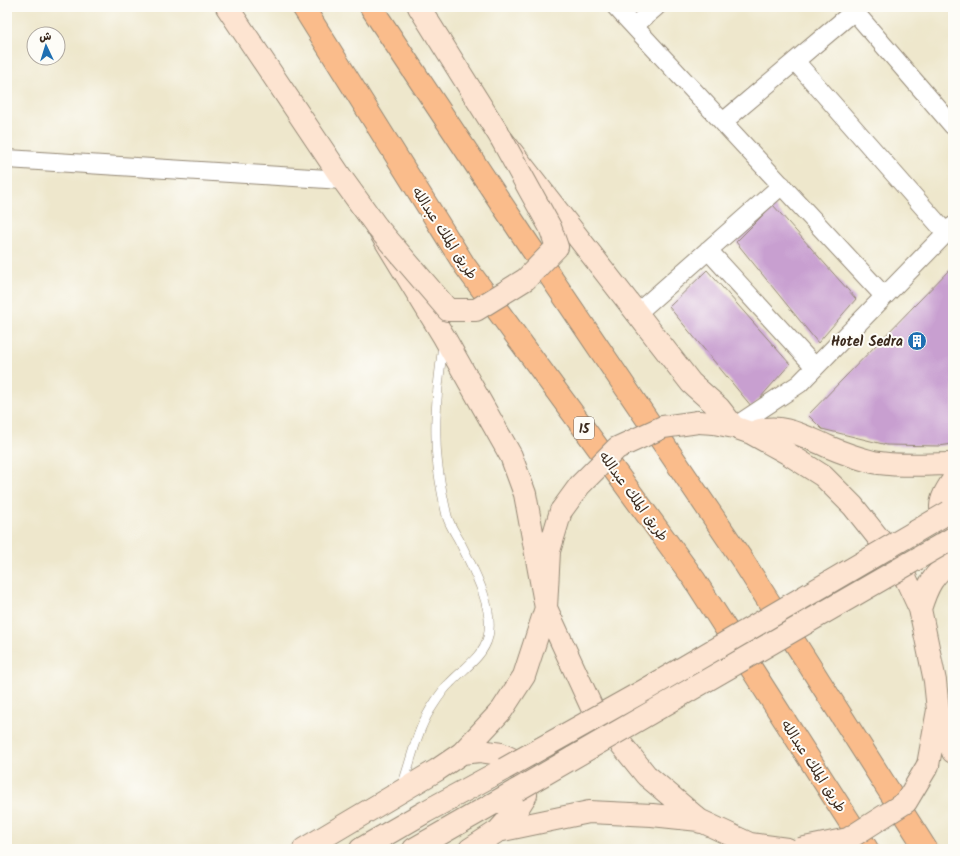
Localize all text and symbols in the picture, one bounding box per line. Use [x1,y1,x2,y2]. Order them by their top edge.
north arrow [26,26,66,66]
text: ش [39,28,52,46]
street label: طريق الملك عبدالله [406,183,482,284]
building icon: Hotel Sedra [906,330,928,352]
place label: Hotel Sedra [831,331,903,353]
road number: 15 [574,417,594,439]
street label: طريق الملك عبدالله [593,447,673,546]
street label: طريق الملك عبدالله [775,716,851,817]

